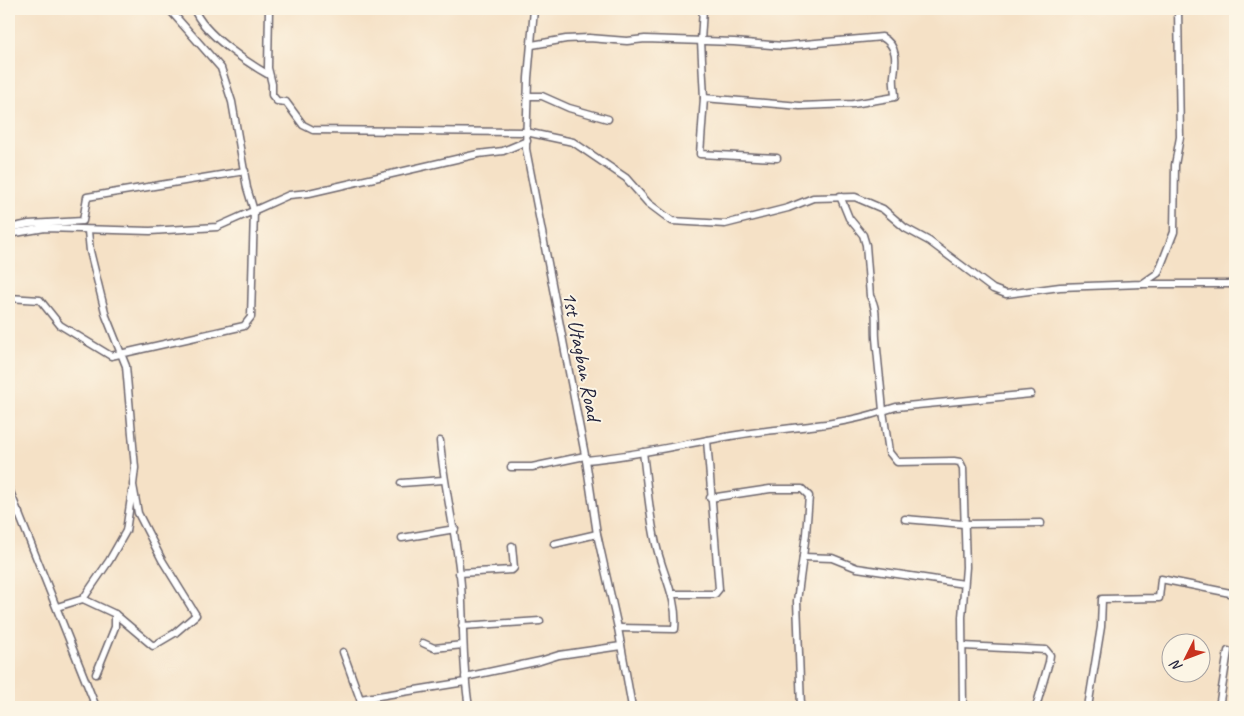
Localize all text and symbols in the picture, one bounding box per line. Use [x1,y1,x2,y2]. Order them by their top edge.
street label: 1st Utagban Road [557,290,608,426]
north arrow [1162,634,1212,684]
text: N [1166,656,1186,675]

